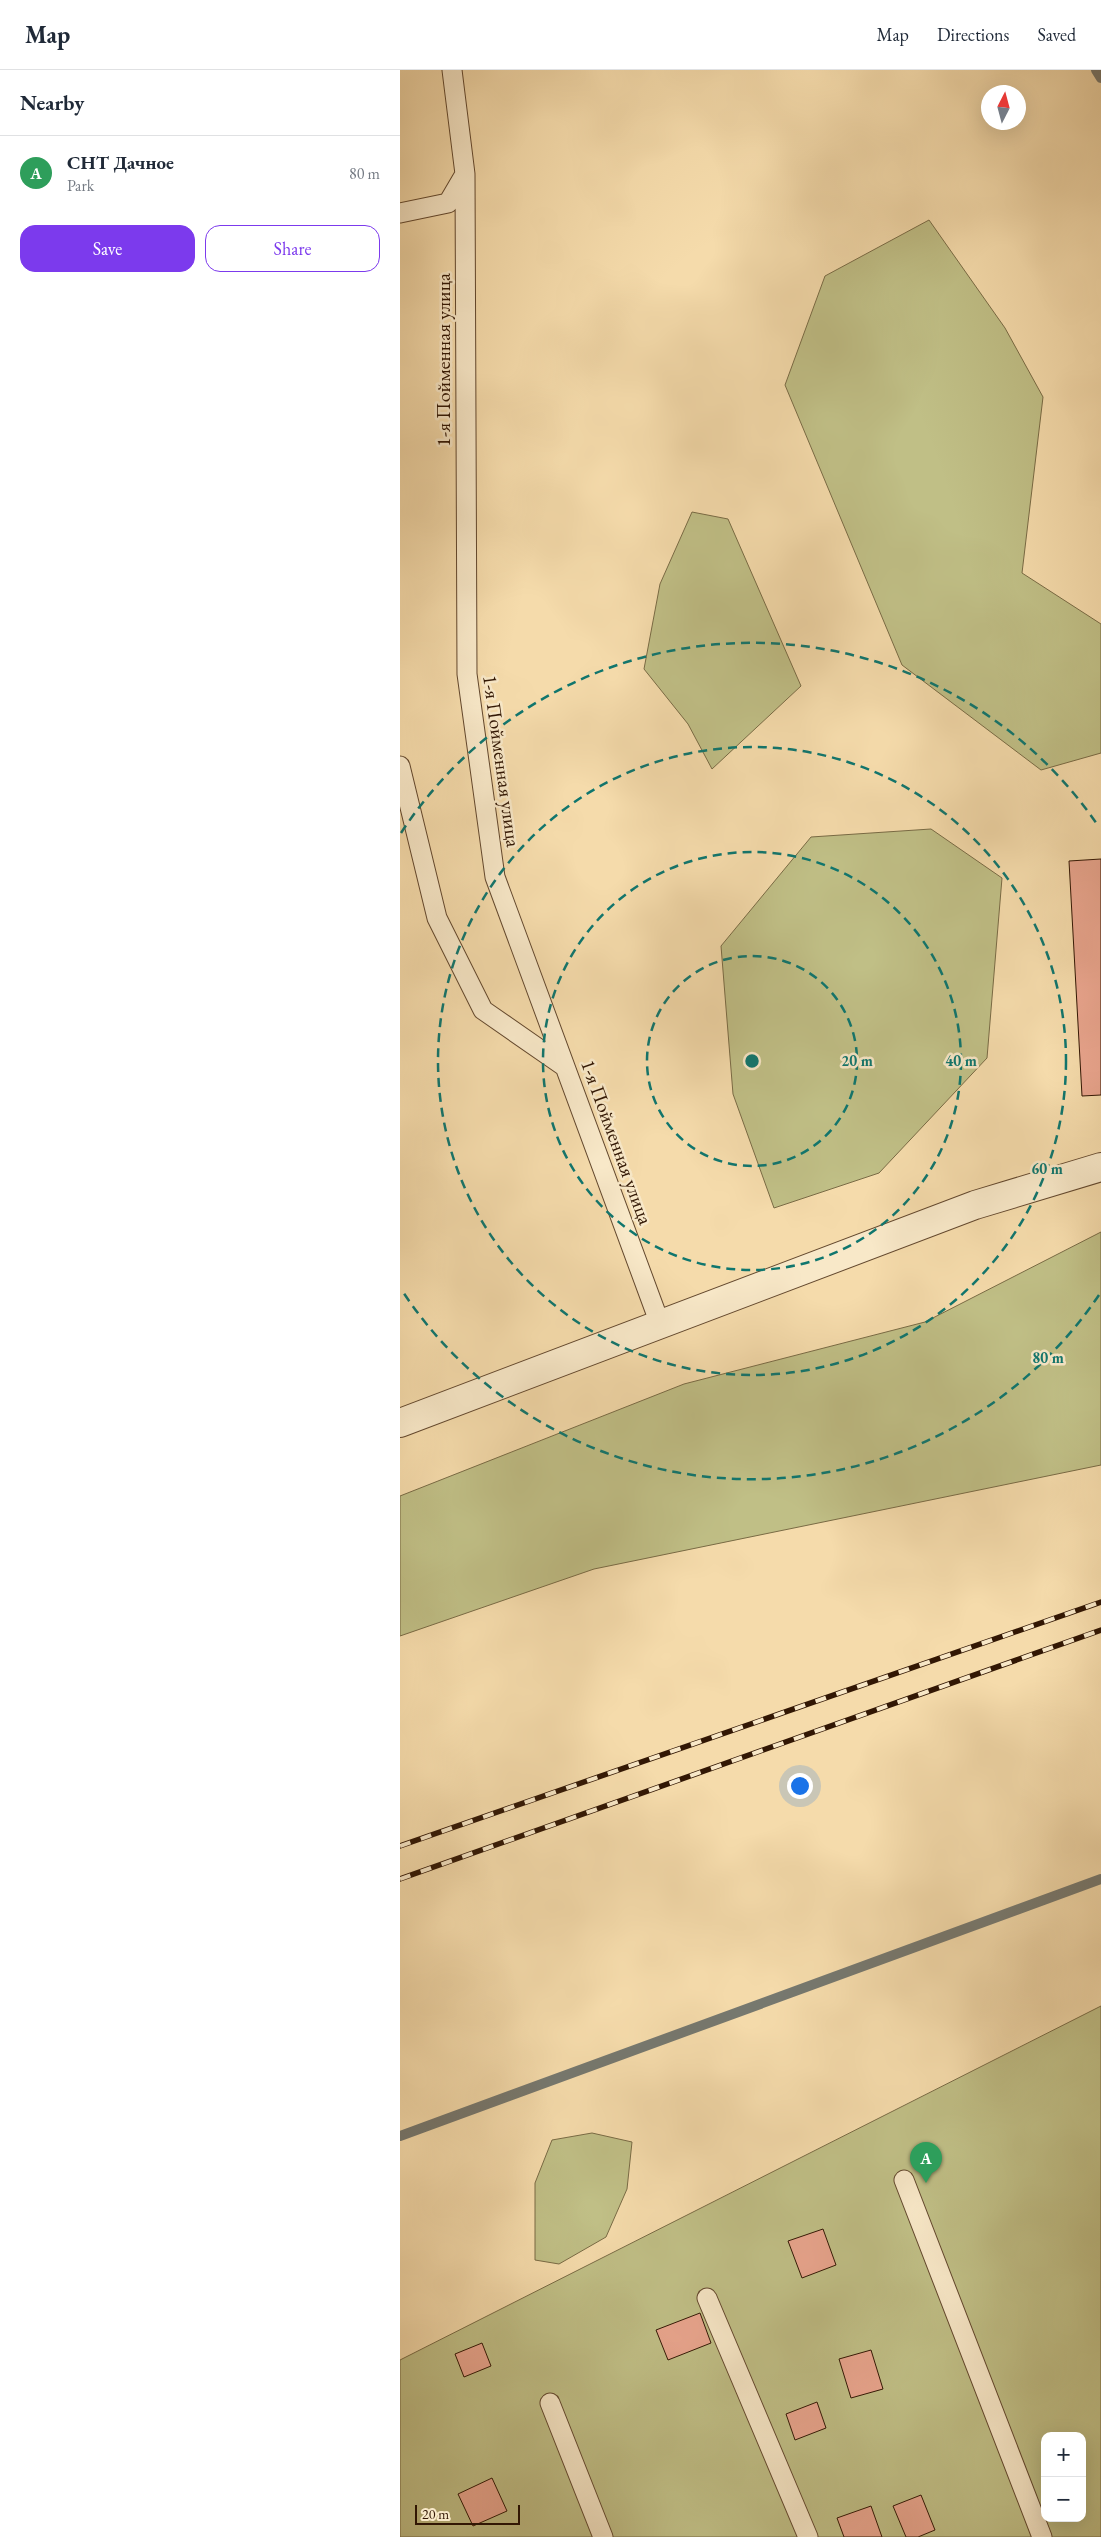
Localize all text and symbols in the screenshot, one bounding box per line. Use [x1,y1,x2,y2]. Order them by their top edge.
text: Map [25,19,70,50]
text: Map [877,23,909,46]
text: Directions [937,23,1009,46]
text: Saved [1037,23,1076,46]
north arrow [981,85,1026,130]
text: Nearby [20,89,84,116]
text: СНТ Дачное [67,150,174,175]
text: A [30,163,42,184]
text: 80 m [349,163,380,184]
text: Park [67,175,94,196]
button: Save [20,225,195,272]
button: Share [205,225,380,272]
street label: 1-я Пойменная улица [430,273,456,447]
street label: 1-я Пойменная улица [477,673,527,849]
text: 20 m [841,1051,873,1070]
text: 40 m [945,1051,977,1070]
centre of rings [743,1052,761,1070]
street label: 1-я Пойменная улица [575,1056,659,1228]
text: 60 m [1031,1159,1063,1178]
text: 80 m [1032,1348,1064,1367]
your location [787,1773,813,1799]
pin: A [910,2142,942,2183]
map controls [1041,2432,1086,2522]
button: + [1041,2432,1086,2477]
button: − [1041,2477,1086,2522]
scale bar [415,2502,520,2525]
text: 20 m [422,2505,449,2523]

